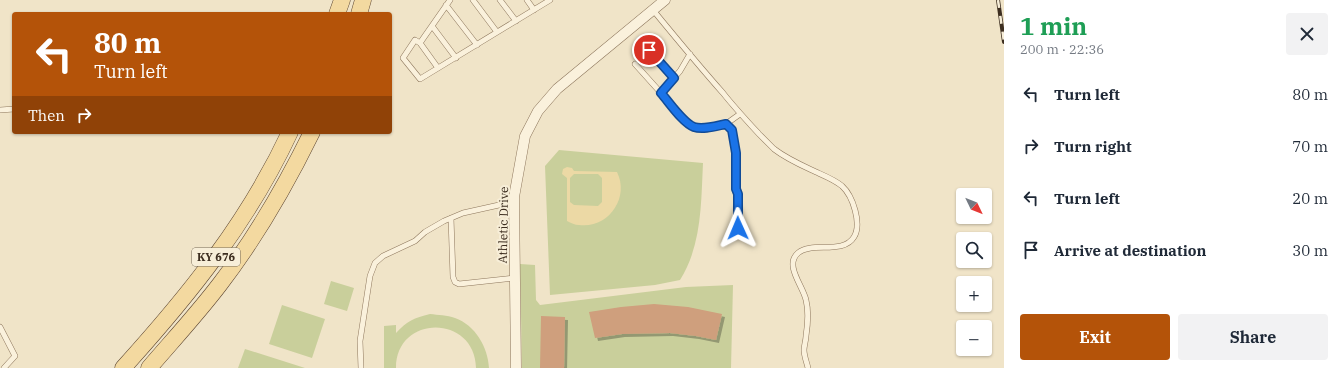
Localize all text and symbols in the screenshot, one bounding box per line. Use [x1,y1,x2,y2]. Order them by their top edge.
text: 1 min [1020,10,1087,42]
button: close [1286,13,1328,55]
text: 80 m [94,24,161,61]
icon: left [28,28,80,80]
pin [632,33,666,67]
icon: arrive [638,39,660,61]
text: 200 m · 22:36 [1020,41,1104,58]
text: Turn left [94,60,168,83]
icon: left [1020,83,1042,105]
text: Turn left [1054,85,1120,104]
text: 80 m [1292,85,1328,104]
icon: right [73,104,95,126]
text: Then [28,106,65,125]
icon: right [1020,135,1042,157]
text: Turn right [1054,137,1132,156]
text: 70 m [1292,137,1328,156]
street label: Athletic Drive [495,186,511,264]
icon: left [1020,187,1042,209]
north arrow [956,188,992,224]
map controls [956,188,992,356]
text: Turn left [1054,189,1120,208]
text: 20 m [1292,189,1328,208]
position arrow [717,207,759,249]
button: search [956,232,992,268]
icon: arrive [1020,239,1042,261]
text: Arrive at destination [1054,241,1206,260]
text: 30 m [1292,241,1328,260]
road number: KY 676 [192,248,240,266]
button: + [956,276,992,312]
button: Exit [1020,314,1170,360]
button: Share [1178,314,1328,360]
button: − [956,320,992,356]

